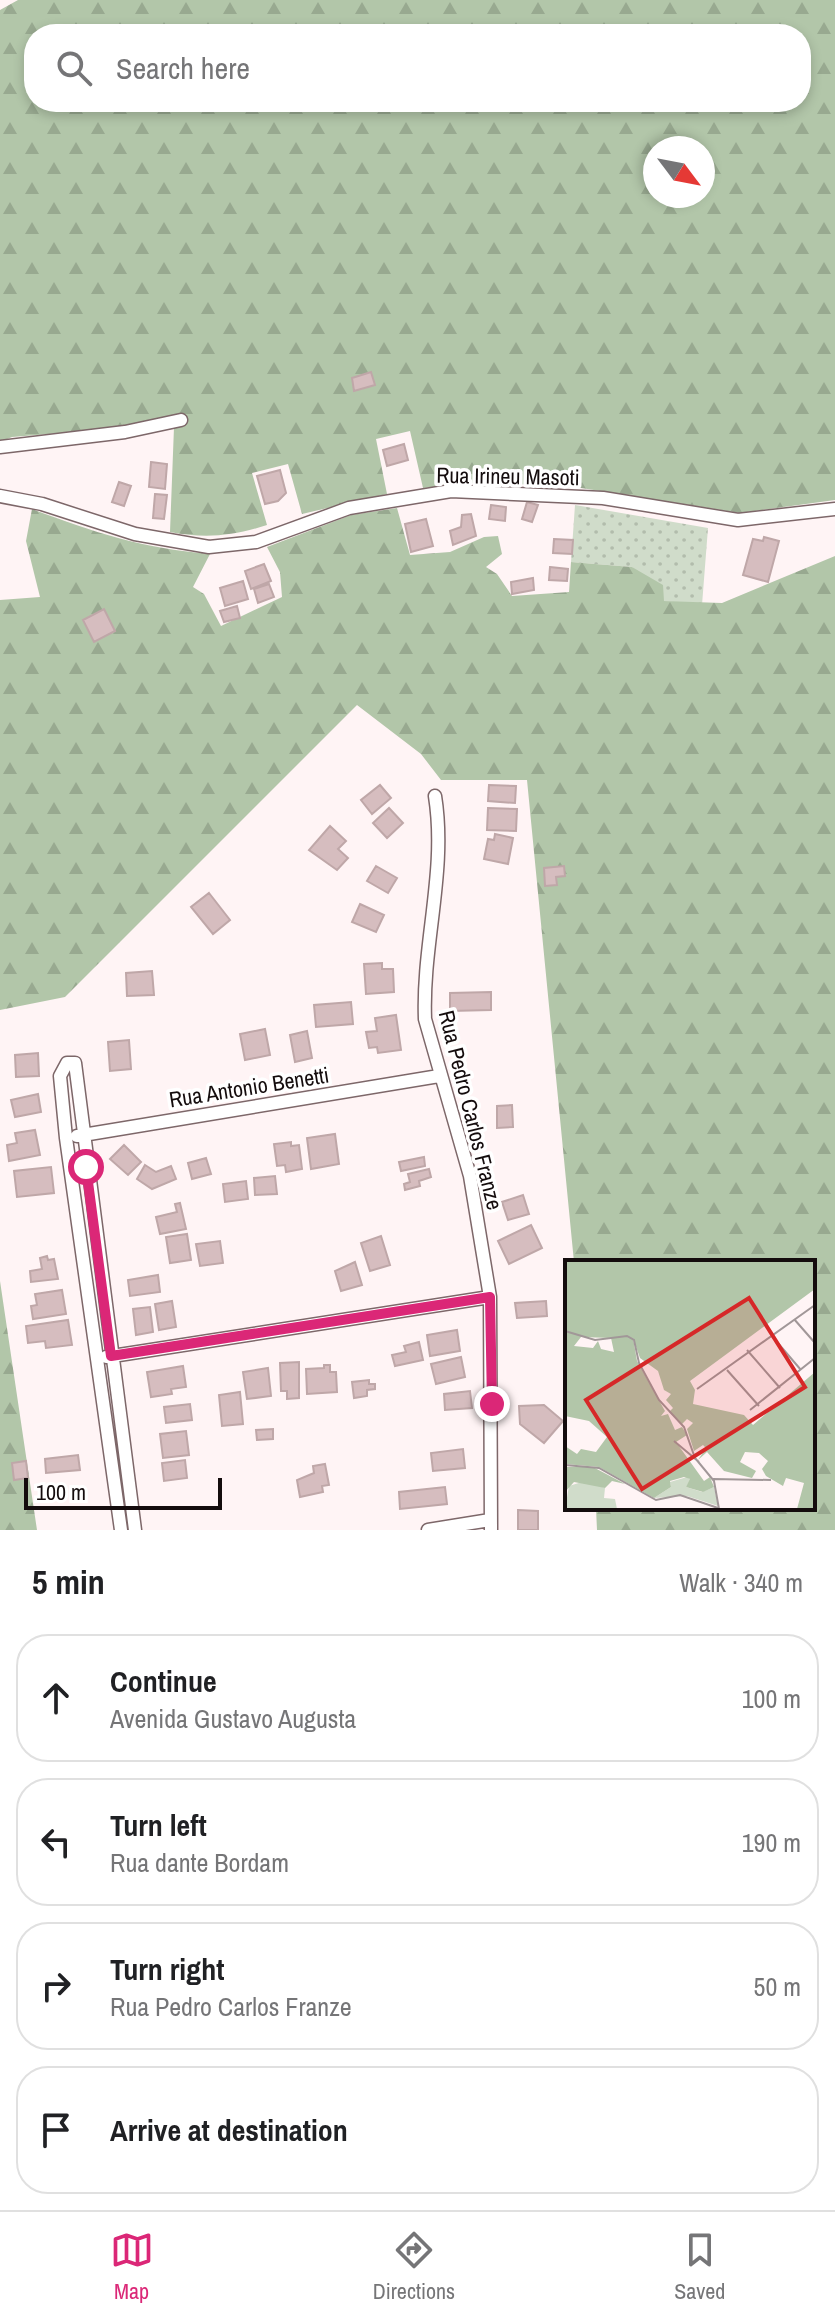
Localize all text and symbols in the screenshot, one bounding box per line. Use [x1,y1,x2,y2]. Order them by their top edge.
search box [24,24,811,112]
icon: search [52,46,96,90]
text: Search here [116,48,250,88]
north arrow [643,136,715,208]
street label: Rua Irineu Masoti [436,460,580,492]
street label: Rua Pedro Carlos Franze [432,1007,510,1213]
street label: Rua Antonio Benetti [167,1060,331,1114]
route start [68,1149,104,1185]
inset map [565,1260,815,1510]
route end [474,1386,510,1422]
scale bar [24,1474,222,1510]
text: 100 m [36,1477,86,1507]
text: 5 min [32,1559,105,1605]
text: Walk · 340 m [679,1565,803,1600]
text: Continue [110,1661,217,1701]
icon: ahead [34,1676,78,1720]
text: 100 m [742,1681,801,1716]
text: Avenida Gustavo Augusta [110,1701,356,1736]
text: Turn left [110,1805,207,1845]
icon: left [34,1820,78,1864]
text: 190 m [742,1825,801,1860]
text: Rua dante Bordam [110,1845,289,1880]
text: Turn right [110,1949,224,1989]
icon: right [34,1964,78,2008]
text: 50 m [754,1969,801,2004]
text: Rua Pedro Carlos Franze [110,1989,352,2024]
icon: arrive [34,2108,78,2152]
text: Arrive at destination [110,2110,348,2150]
tab: Map [110,2228,154,2306]
tab: Directions [373,2228,455,2306]
tab: Saved [674,2228,725,2306]

